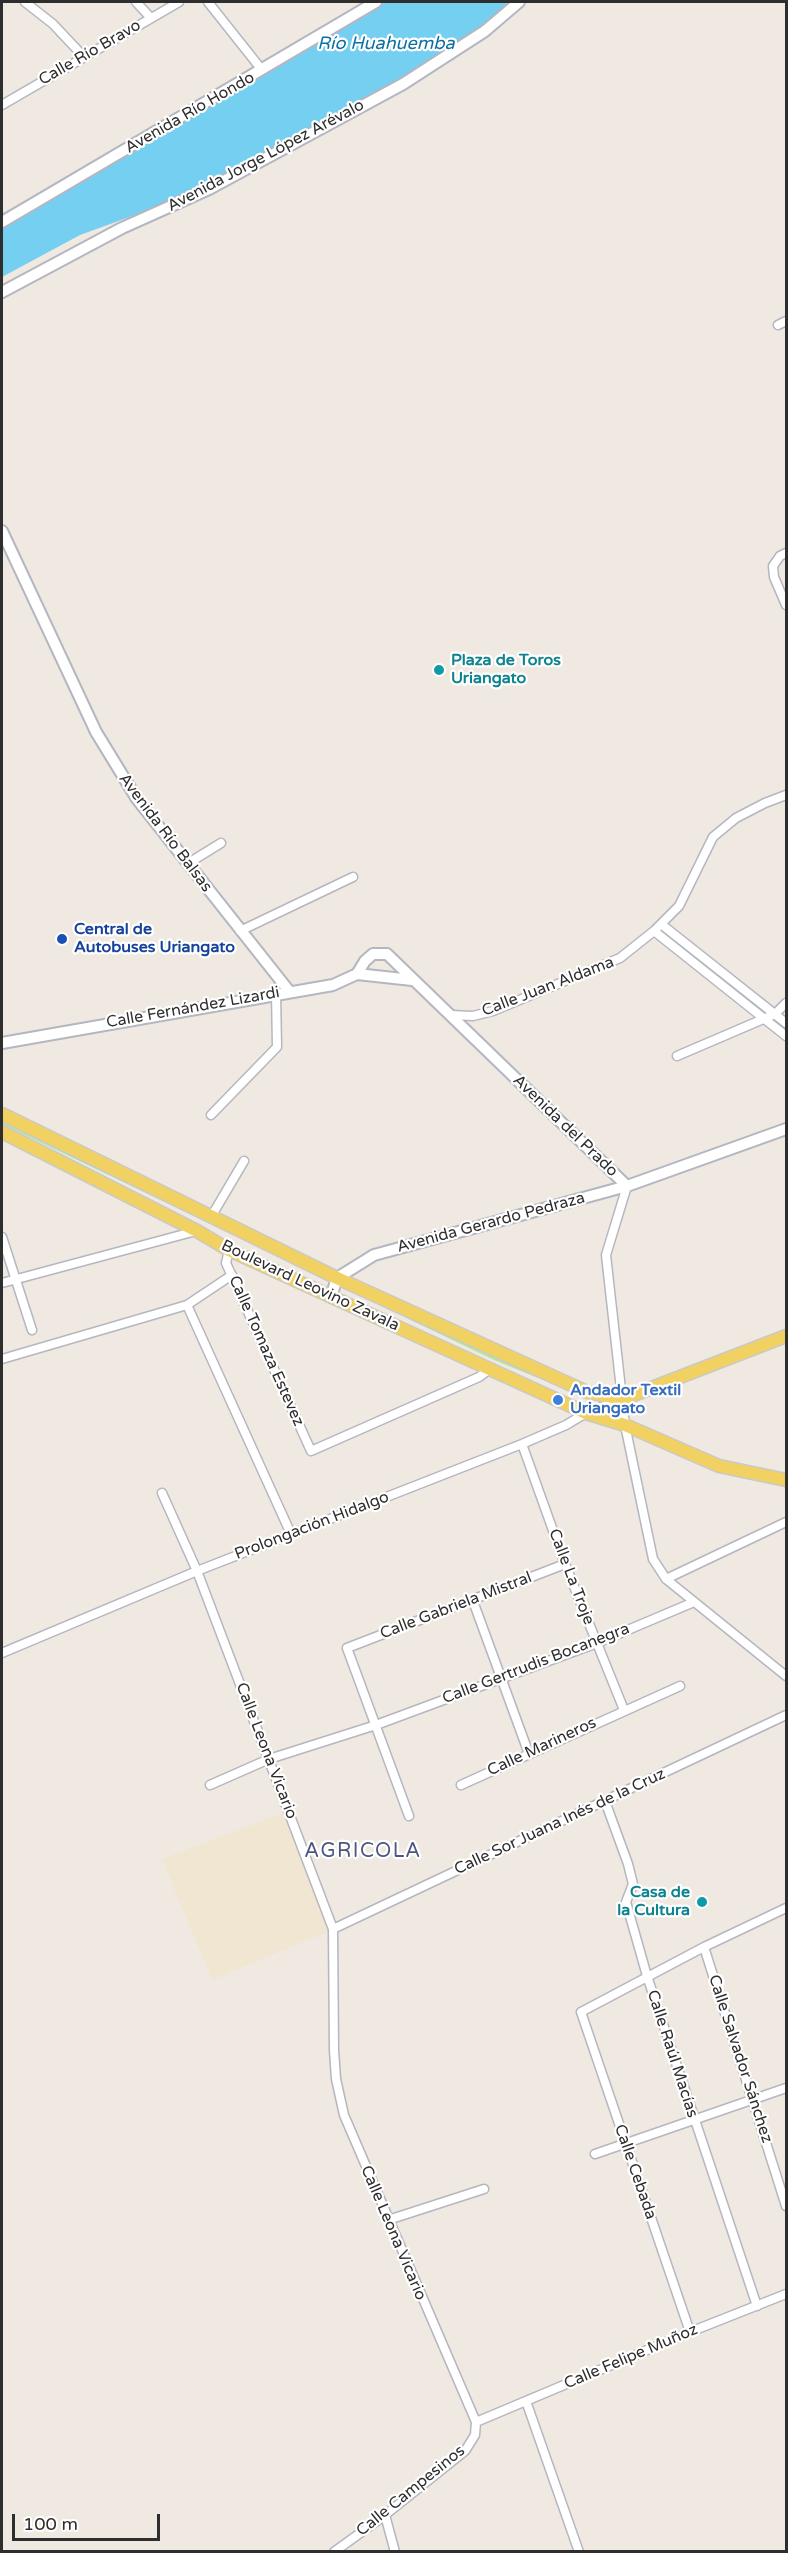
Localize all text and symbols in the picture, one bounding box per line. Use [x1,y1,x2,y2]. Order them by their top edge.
street label: Calle Río Bravo [36,16,144,90]
water label: Río Huahuemba [317,33,455,55]
street label: Avenida Río Hondo [122,68,258,158]
street label: Avenida Jorge López Arévalo [164,96,368,216]
place label: Plaza de Toros Uriangato [451,651,561,689]
marker: Plaza de Toros Uriangato [432,663,446,677]
street label: Avenida Río Balsas [114,770,216,896]
place label: Central de Autobuses Uriangato [74,920,235,958]
marker: Central de Autobuses Uriangato [55,932,69,946]
street label: Calle Juan Aldama [479,953,617,1021]
street label: Calle Fernández Lizardi [105,983,281,1033]
street label: Avenida del Prado [508,1071,622,1181]
street label: Avenida Gerardo Pedraza [395,1189,587,1257]
street label: Boulevard Leovino Zavala [218,1236,402,1336]
street label: Calle Tomaza Estevez [224,1273,308,1429]
place label: Andador Textil Uriangato [570,1381,681,1419]
marker: Andador Textil Uriangato [551,1393,565,1407]
street label: Prolongación Hidalgo [232,1488,392,1564]
street label: Calle La Troje [544,1526,598,1628]
street label: Calle Gabriela Mistral [377,1568,535,1644]
street label: Calle Gertrudis Bocanegra [440,1619,632,1709]
street label: Calle Leona Vicario [231,1680,301,1822]
street label: Calle Marineros [484,1713,600,1781]
street label: Calle Sor Juana Inés de la Cruz [451,1765,669,1879]
district label: AGRICOLA [304,1840,422,1864]
place label: Casa de la Cultura [617,1883,690,1921]
marker: Casa de la Cultura [695,1895,709,1909]
street label: Calle Salvador Sánchez [704,1973,776,2145]
street label: Calle Raúl Macías [642,1988,702,2120]
street label: Calle Cebada [610,2122,660,2222]
street label: Calle Leona Vicario [356,2163,430,2303]
street label: Calle Felipe Muñoz [561,2320,701,2394]
street label: Calle Campesinos [353,2441,469,2541]
scale bar [15,2502,164,2540]
text: 100 m [23,2513,78,2535]

